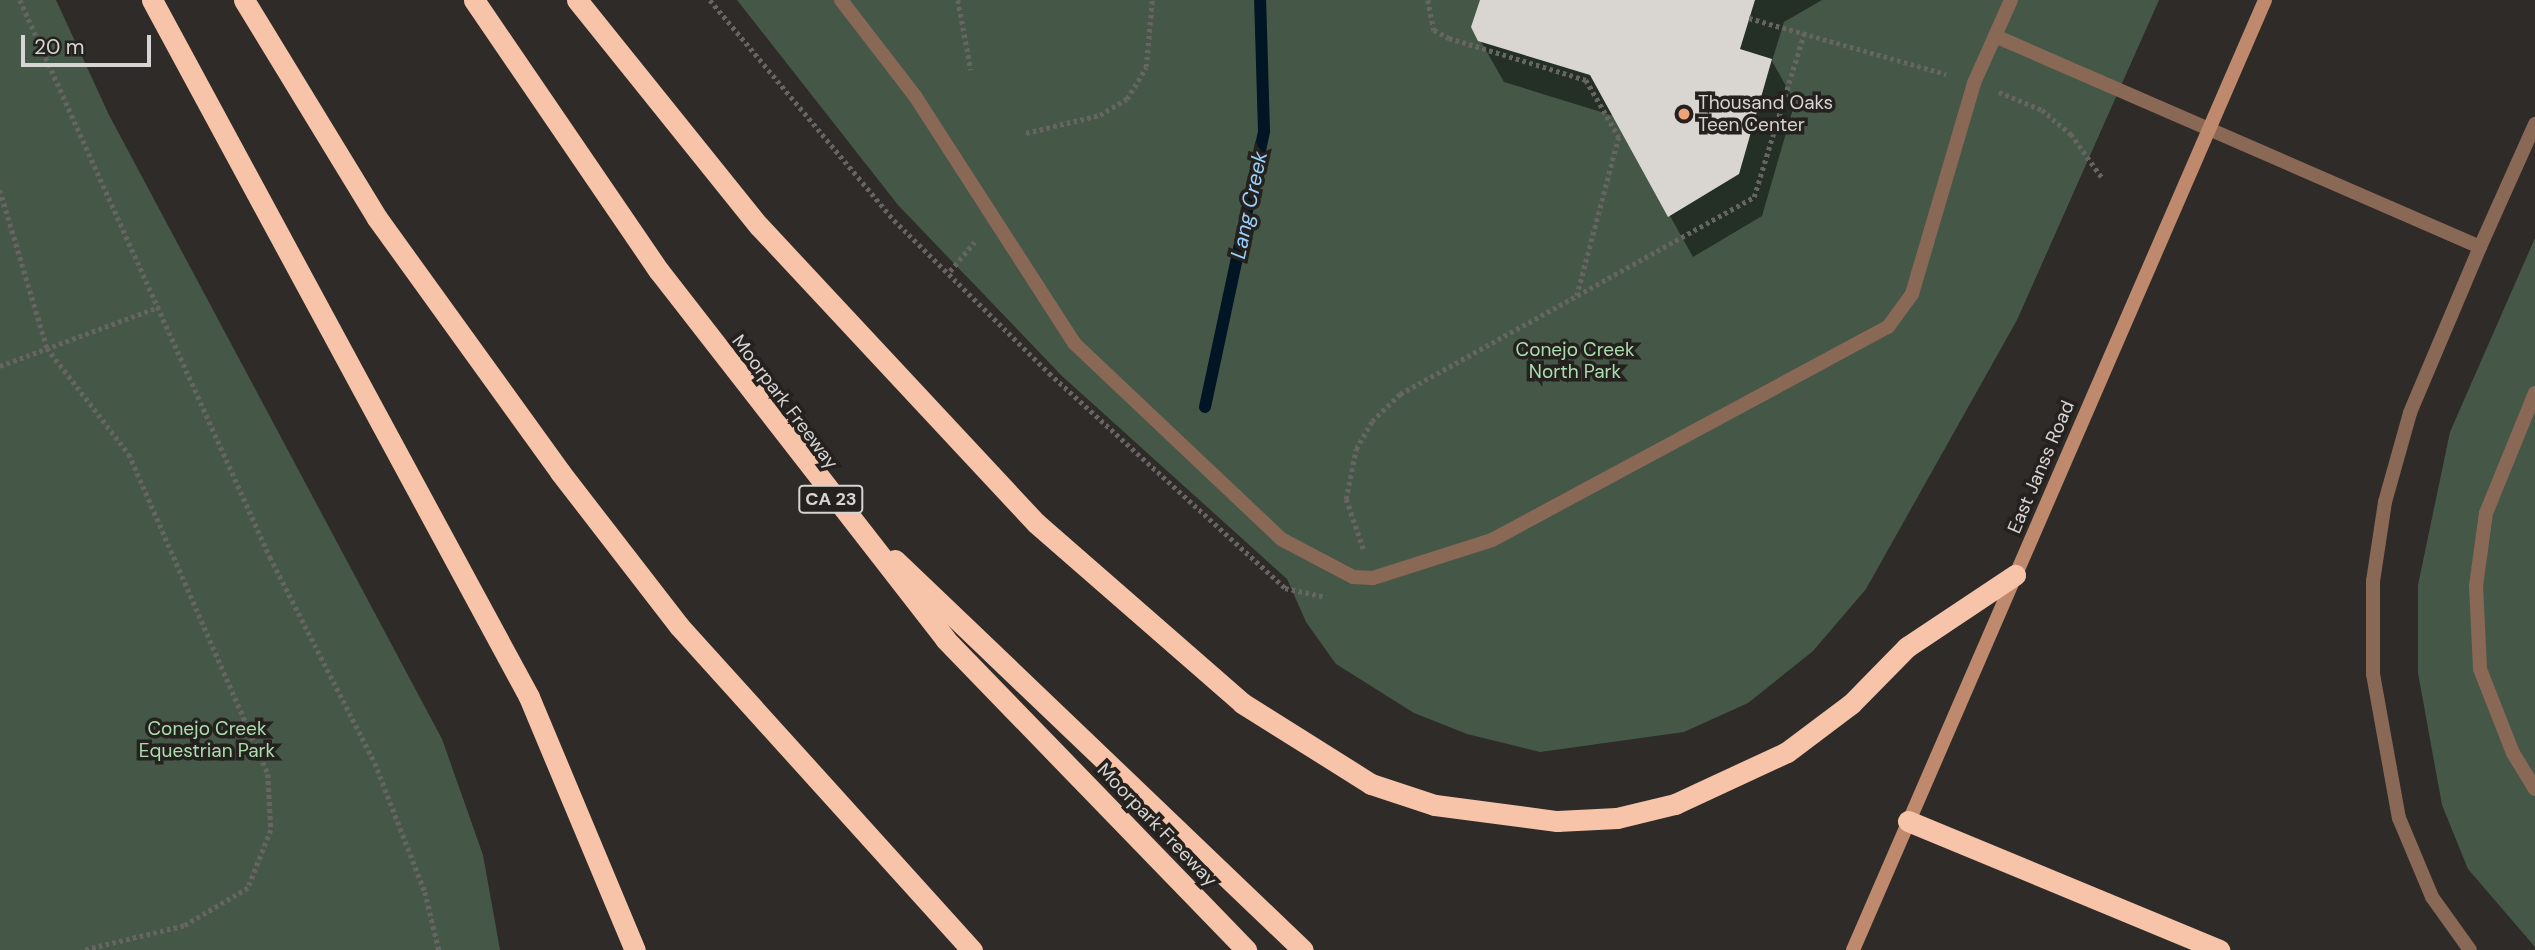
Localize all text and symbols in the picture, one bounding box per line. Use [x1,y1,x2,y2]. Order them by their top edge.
scale bar [24,21,154,65]
text: 20 m [34,33,85,61]
place label: Thousand Oaks Teen Center [1698,92,1833,136]
marker: Thousand Oaks Teen Center [1676,106,1692,122]
water label: Lang Creek [1225,149,1273,261]
street label: Moorpark Freeway [727,330,843,474]
park label: Conejo Creek North Park [1516,339,1634,383]
street label: East Janss Road [2003,397,2079,537]
road number: CA 23 [798,485,864,514]
park label: Conejo Creek Equestrian Park [139,718,275,762]
street label: Moorpark Freeway [1092,759,1222,891]

